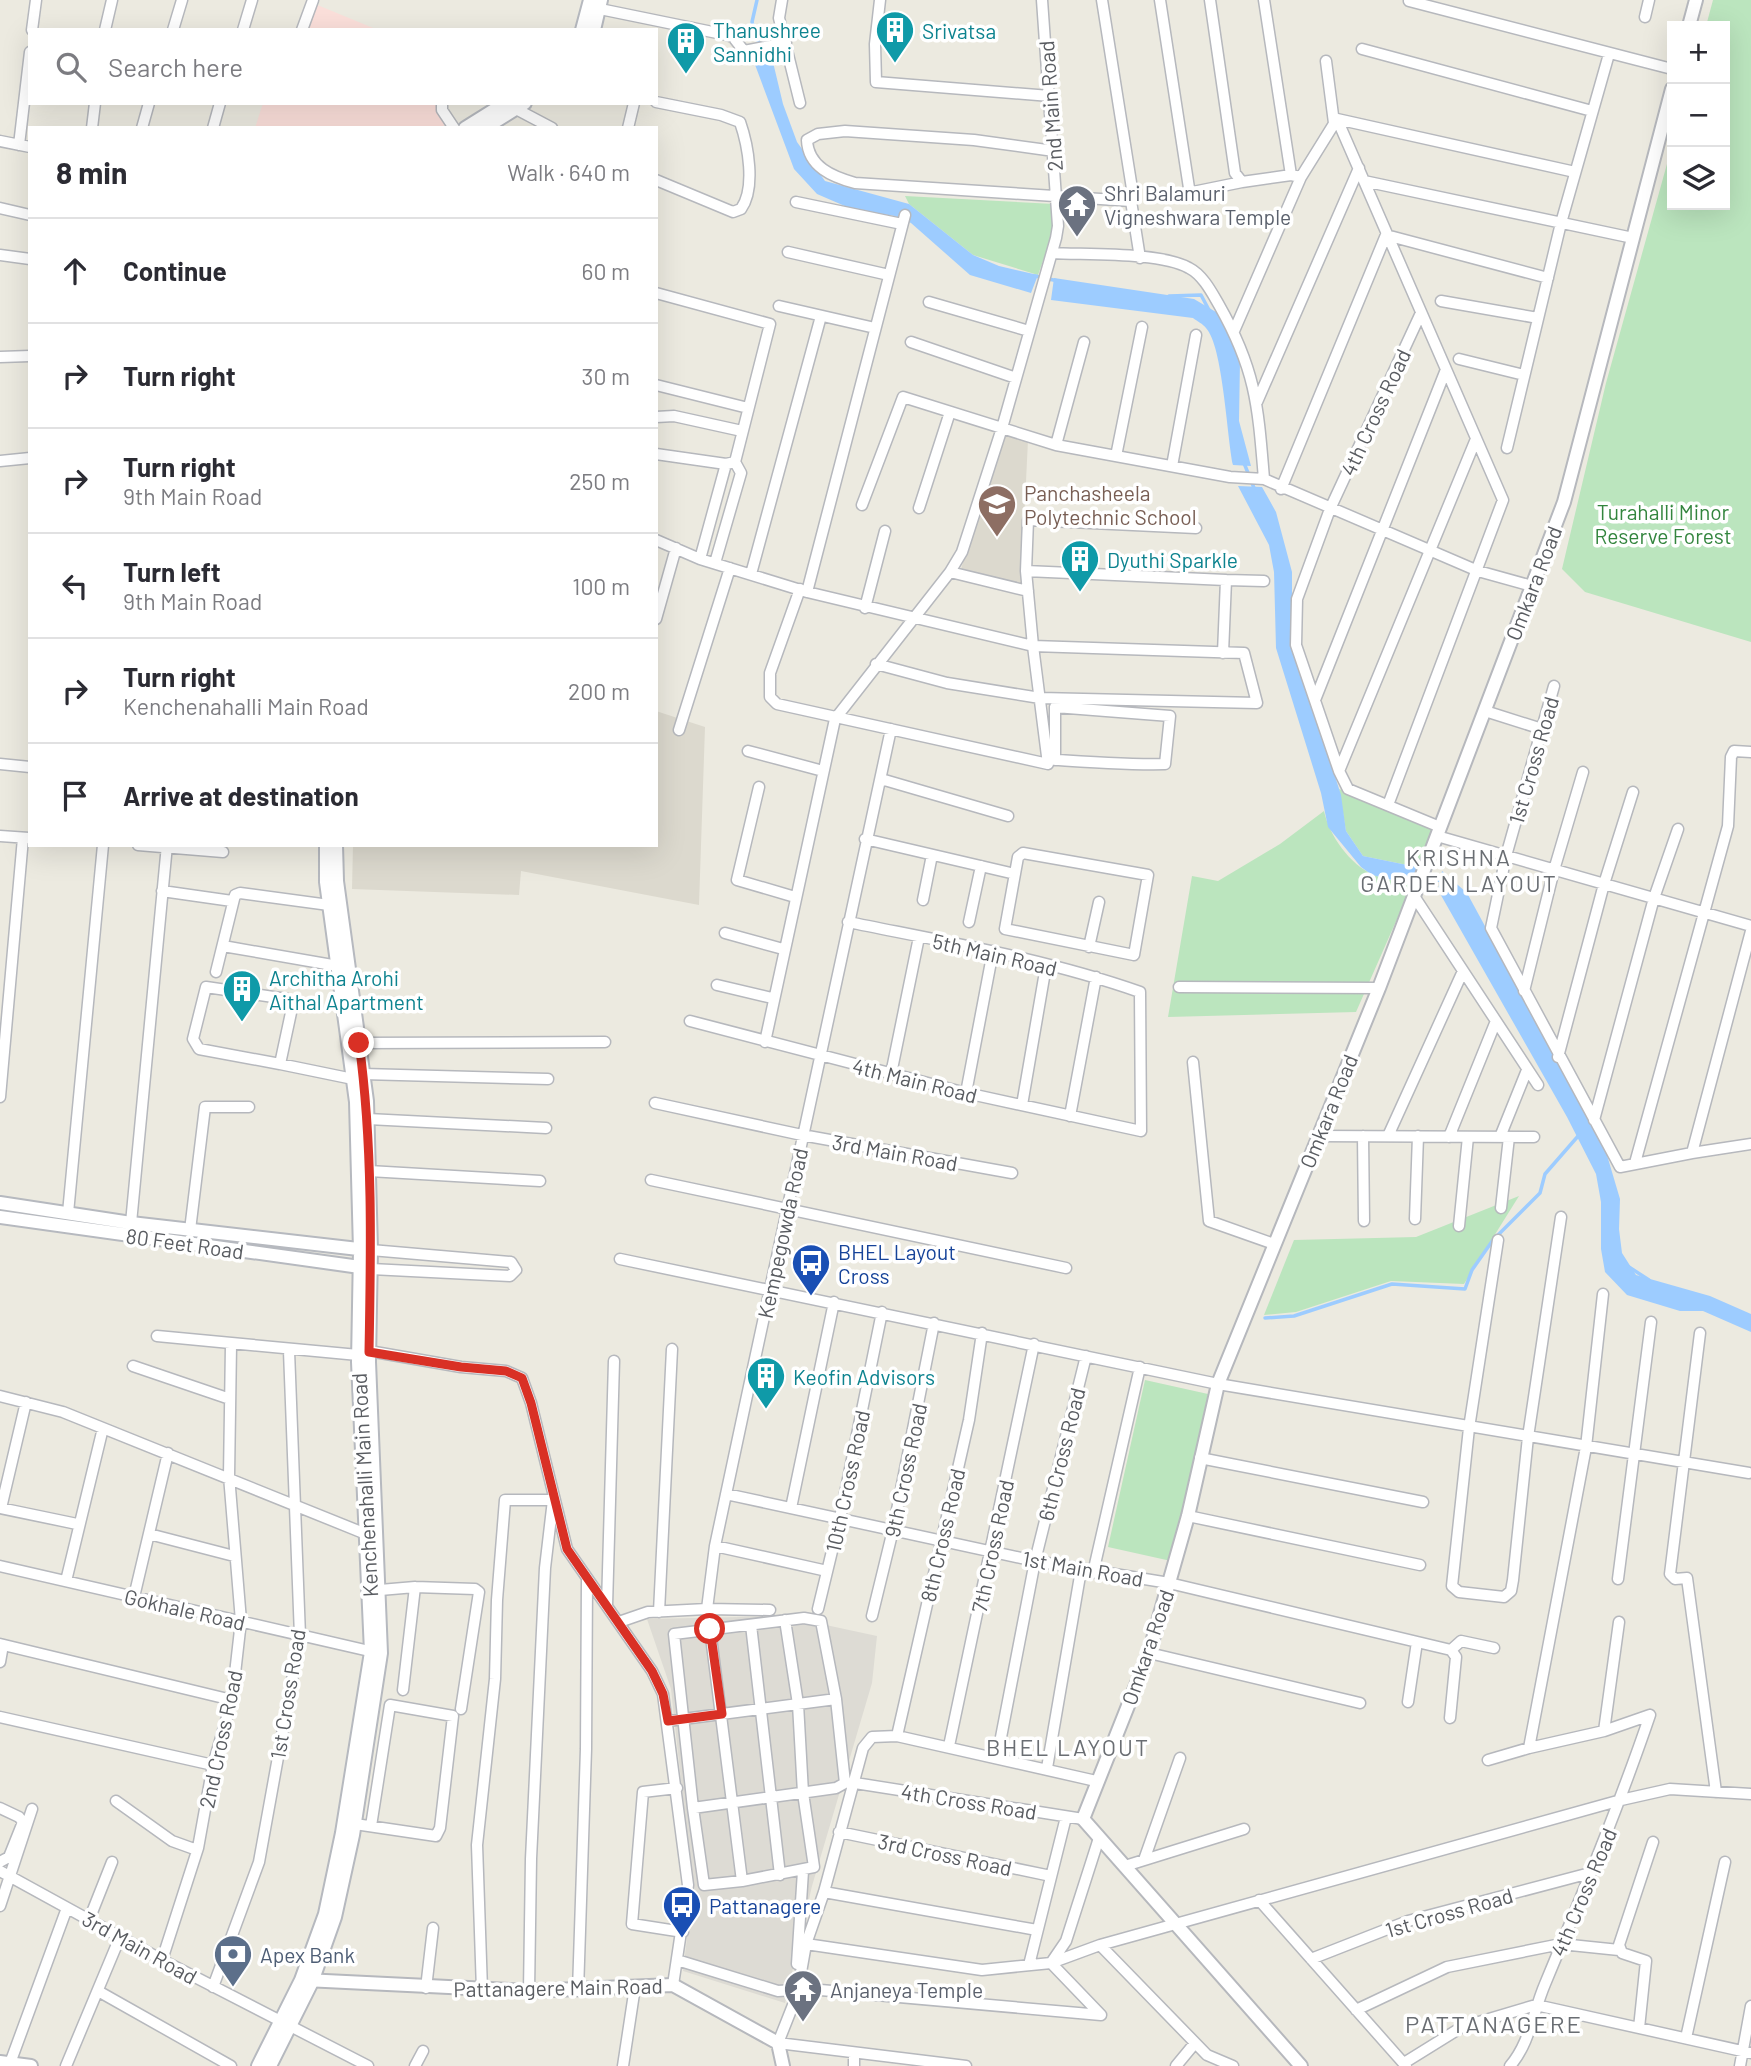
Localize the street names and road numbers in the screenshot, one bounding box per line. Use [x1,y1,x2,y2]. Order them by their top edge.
street label: 2nd Main Road [1033,40,1067,172]
street label: 4th Cross Road [1335,345,1415,479]
street label: Omkara Road [1500,522,1566,644]
street label: 1st Cross Road [1503,693,1563,827]
street label: 5th Main Road [930,928,1060,980]
street label: Omkara Road [1294,1050,1362,1172]
street label: 4th Main Road [850,1052,980,1108]
street label: 3rd Main Road [830,1129,960,1175]
street label: Kempegowda Road [752,1146,812,1320]
street label: 80 Feet Road [125,1222,245,1264]
street label: Kenchenahalli Main Road [346,1372,382,1598]
street label: 6th Cross Road [1032,1385,1090,1523]
street label: 9th Cross Road [879,1401,931,1539]
street label: 10th Cross Road [820,1408,874,1554]
street label: 8th Cross Road [914,1466,970,1604]
street label: 7th Cross Road [966,1477,1018,1615]
street label: 1st Main Road [1021,1545,1145,1591]
street label: Gokhale Road [122,1583,248,1635]
street label: Omkara Road [1116,1586,1178,1708]
street label: 1st Cross Road [264,1627,310,1761]
street label: 2nd Cross Road [193,1668,247,1810]
street label: 4th Cross Road [899,1778,1039,1824]
street label: 4th Cross Road [1545,1824,1621,1960]
street label: 3rd Cross Road [876,1828,1014,1880]
street label: 1st Cross Road [1382,1882,1516,1942]
street label: 3rd Main Road [78,1905,202,1989]
street label: Pattanagere Main Road [453,1973,663,2001]

